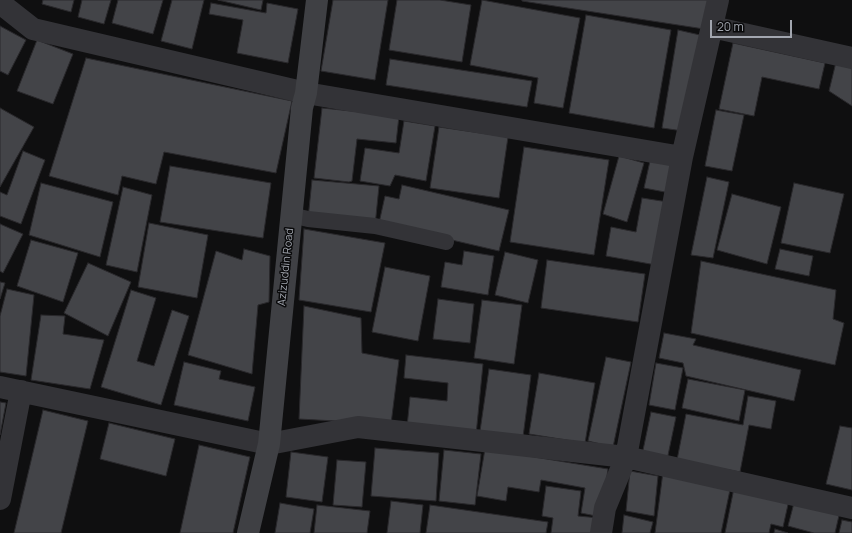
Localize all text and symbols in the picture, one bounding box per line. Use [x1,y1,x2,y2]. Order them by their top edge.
scale bar [712,12,794,38]
text: 20 m [717,18,744,35]
street label: Azizuddin Road [275,227,297,307]

